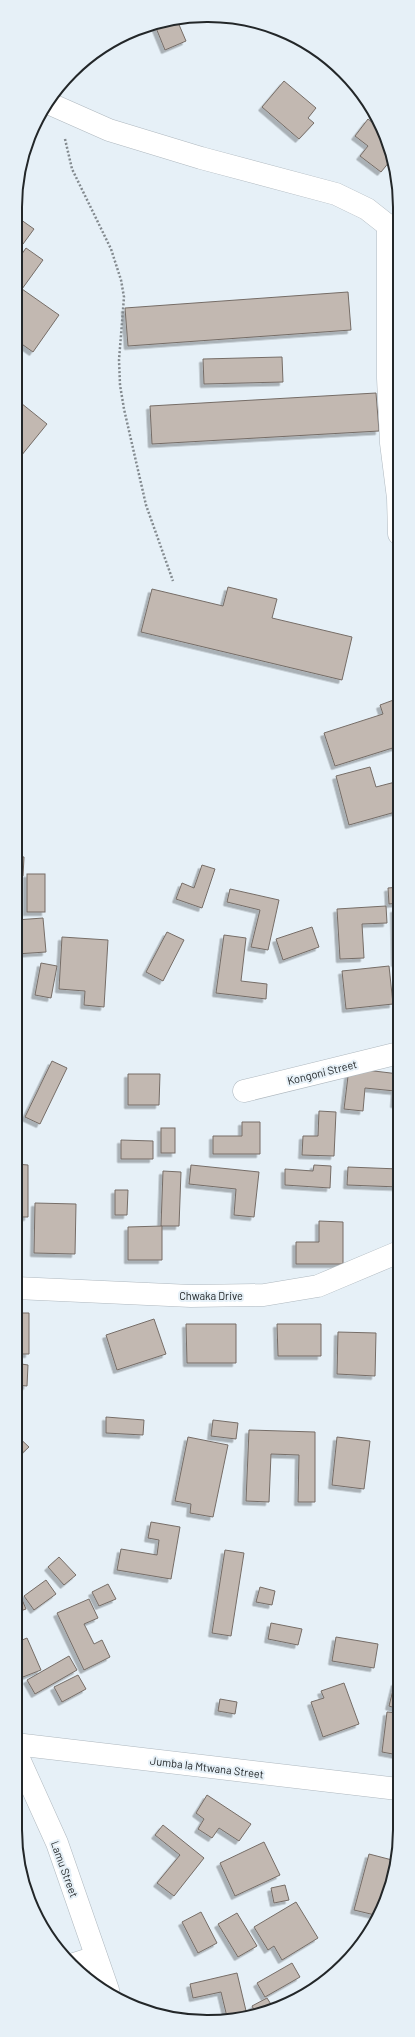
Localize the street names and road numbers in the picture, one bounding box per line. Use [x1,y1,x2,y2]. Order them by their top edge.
street label: Kongoni Street [286,1057,358,1087]
street label: Chwaka Drive [179,1289,243,1302]
street label: Jumba la Mtwana Street [149,1754,265,1780]
street label: Lamu Street [49,1839,81,1899]

